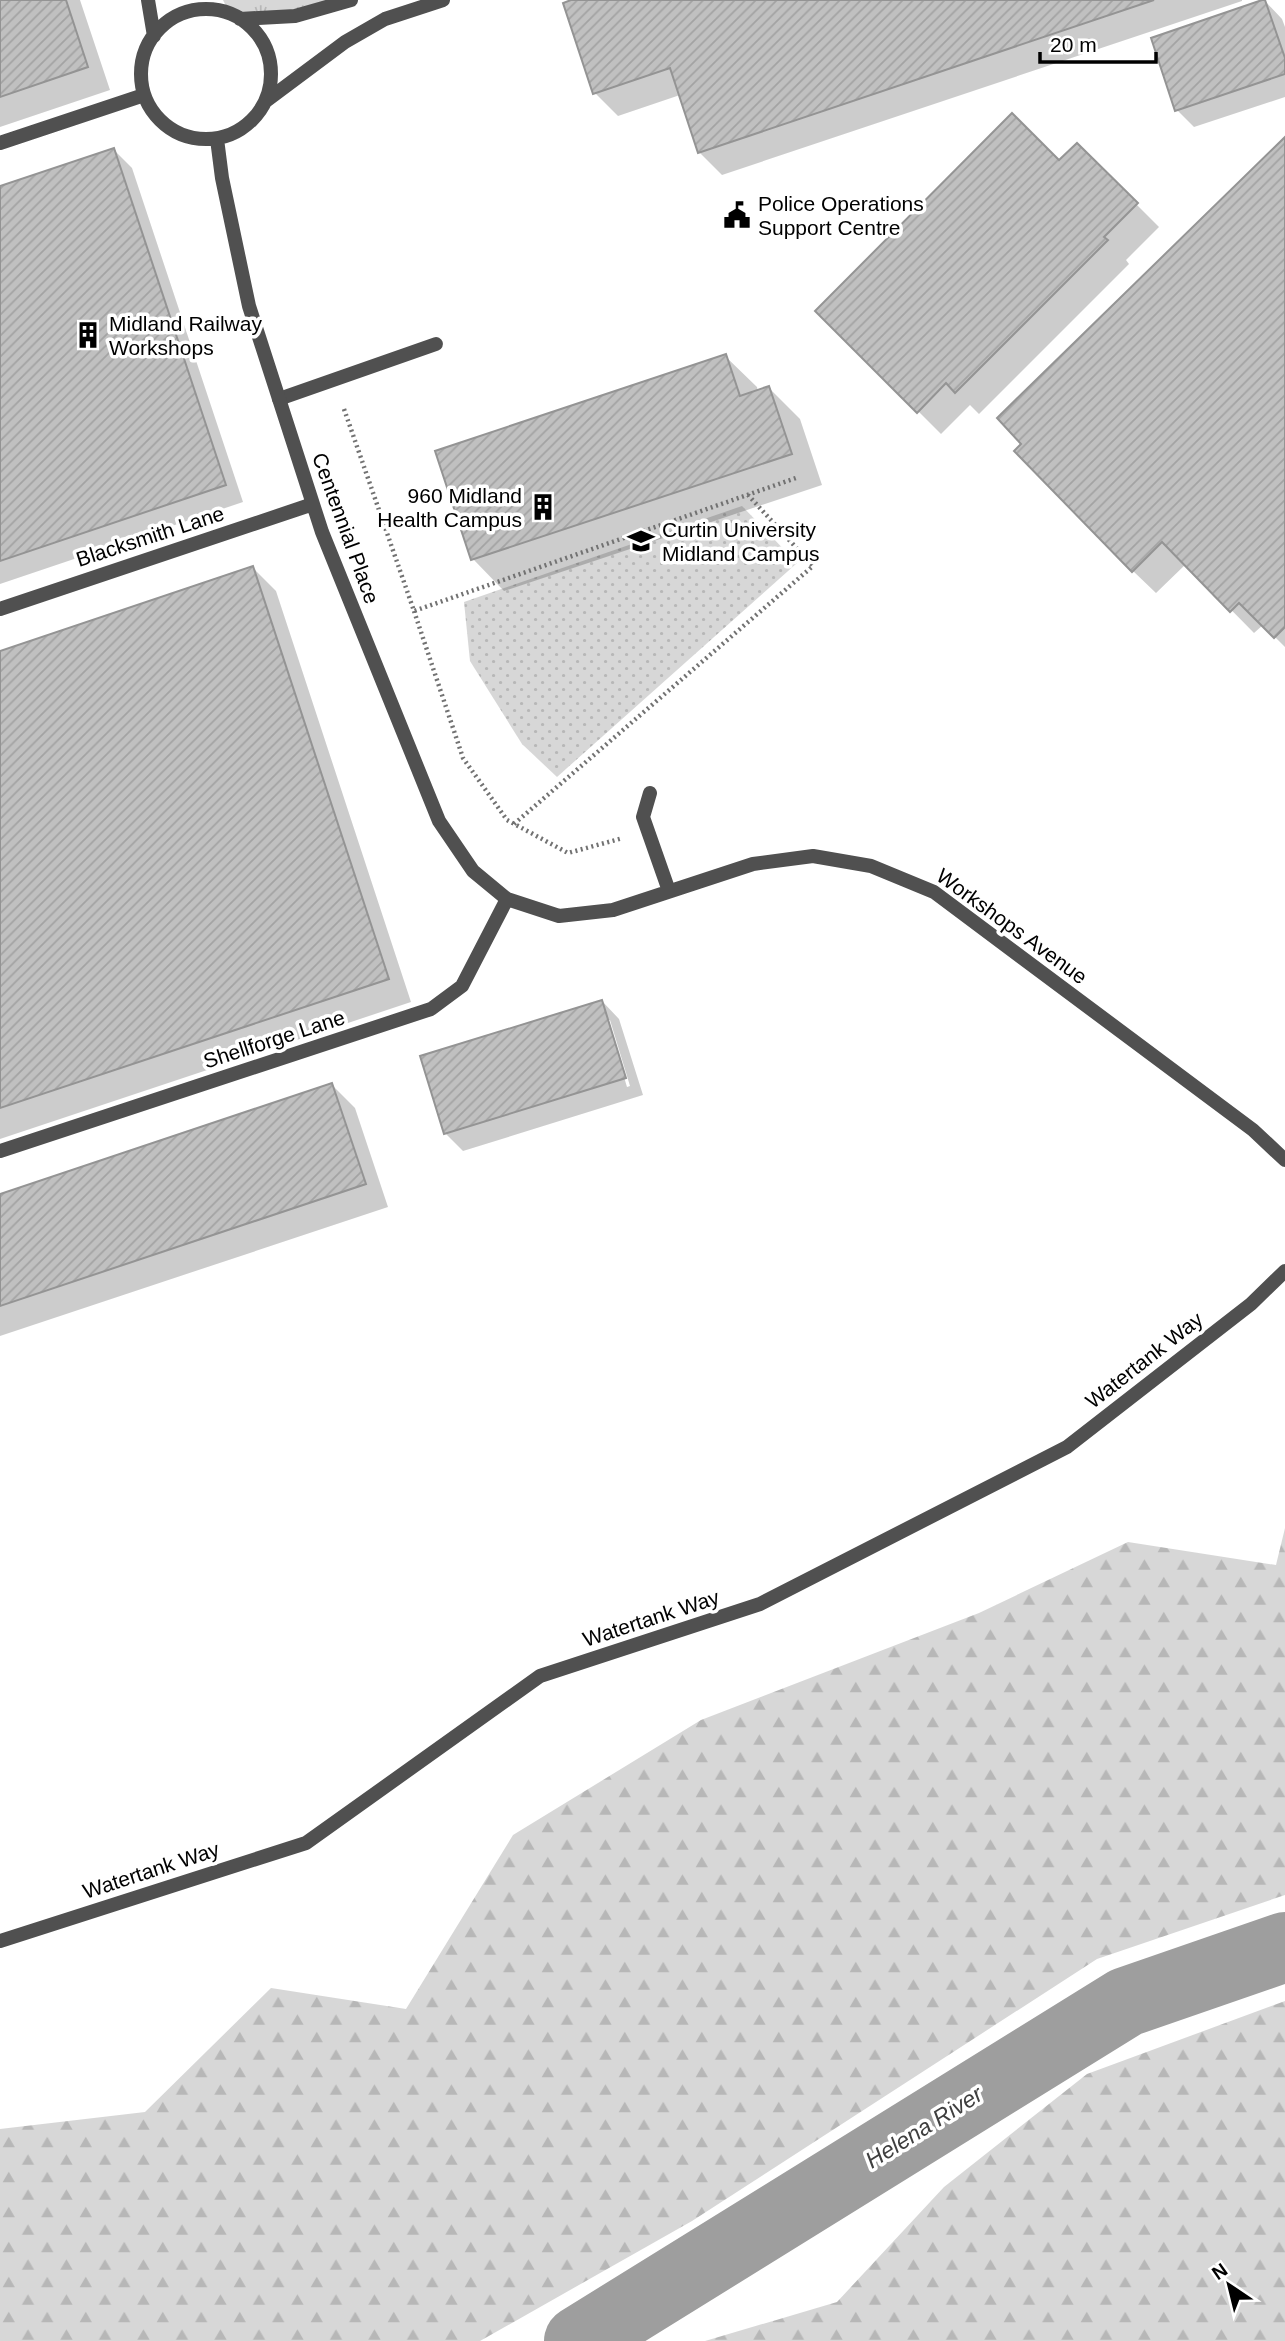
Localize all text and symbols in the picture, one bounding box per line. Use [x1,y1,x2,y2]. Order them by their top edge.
scale bar [1040,21,1156,65]
text: 20 m [1050,33,1097,56]
place label: Police Operations Support Centre [758,192,924,239]
public building icon: Police Operations Support Centre [722,200,752,230]
place label: Midland Railway Workshops [109,312,262,359]
building icon: Midland Railway Workshops [73,320,103,350]
street label: Centennial Place [308,449,384,607]
place label: 960 Midland Health Campus [377,484,522,531]
building icon: 960 Midland Health Campus [528,492,558,522]
street label: Blacksmith Lane [73,501,227,571]
place label: Curtin University Midland Campus [662,518,820,565]
school or university icon: Curtin University Midland Campus [626,526,656,556]
street label: Workshops Avenue [932,864,1092,988]
street label: Shellforge Lane [200,1005,348,1073]
street label: Watertank Way [1081,1307,1207,1413]
street label: Watertank Way [580,1585,723,1651]
street label: Watertank Way [80,1837,223,1903]
water label: Helena River [861,2080,988,2173]
north arrow [1194,2250,1264,2320]
text: N [1208,2259,1231,2284]

